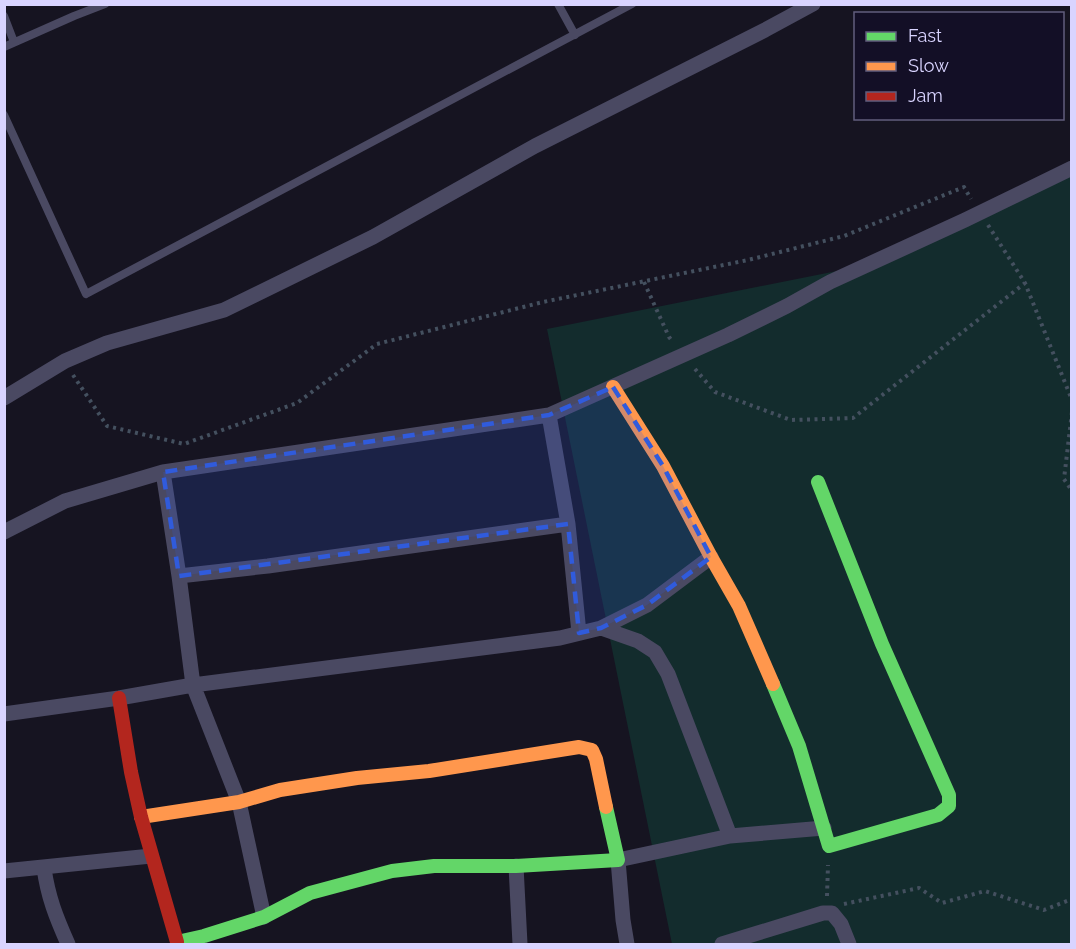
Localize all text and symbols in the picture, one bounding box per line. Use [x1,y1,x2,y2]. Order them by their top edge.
legend [854,12,1064,120]
text: Fast [908,25,942,46]
text: Slow [908,55,949,76]
text: Jam [908,85,943,106]

